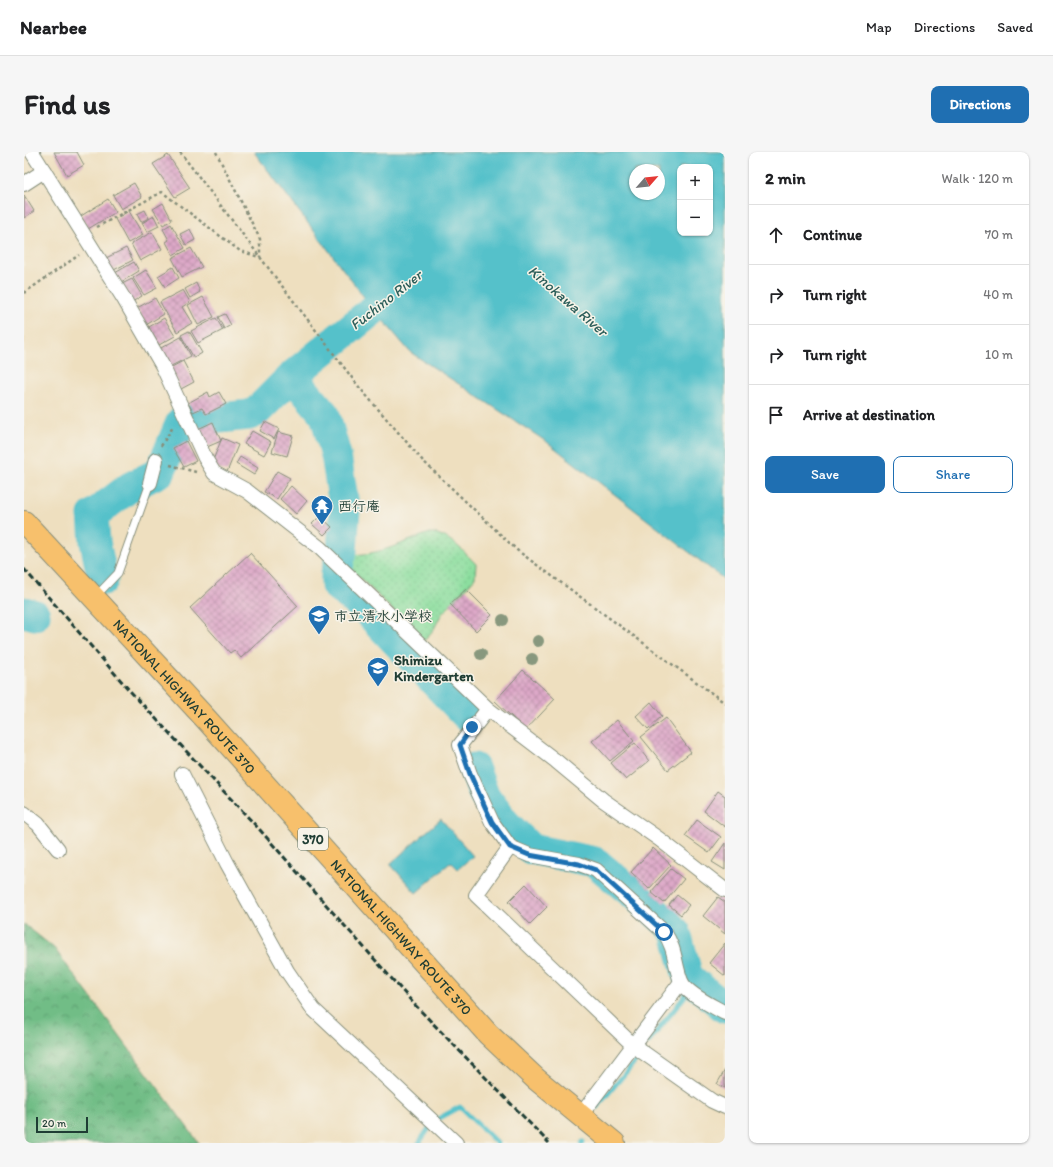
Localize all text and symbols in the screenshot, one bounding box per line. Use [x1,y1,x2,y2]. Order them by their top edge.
text: Nearbee [20,16,87,39]
text: Map [866,19,892,36]
text: Directions [914,19,975,36]
text: Saved [997,19,1033,36]
button: Directions [931,86,1029,123]
text: Find us [24,87,111,121]
north arrow [629,164,665,200]
map controls [677,164,713,236]
button: + [677,164,713,200]
text: 2 min [765,168,805,188]
text: Walk · 120 m [942,171,1013,186]
button: − [677,200,713,236]
icon: ahead [765,224,787,246]
text: Continue [803,226,862,244]
text: 70 m [985,227,1013,242]
water label: Kinokawa River [525,262,613,342]
water label: Fuchino River [346,265,427,334]
icon: right [765,284,787,306]
text: Turn right [803,286,867,304]
text: 40 m [983,287,1013,302]
icon: right [765,344,787,366]
text: Turn right [803,346,867,364]
text: 10 m [985,347,1013,362]
icon: arrive [765,404,787,426]
text: Arrive at destination [803,406,935,424]
button: Save [765,456,885,493]
button: Share [893,456,1013,493]
temple icon: 西行庵 [309,493,335,526]
place label: 西行庵 [338,498,380,515]
school or university icon: 市立清水小学校 [306,603,332,636]
place label: 市立清水小学校 [334,608,432,625]
street label: NATIONAL HIGHWAY ROUTE 370 [110,616,259,777]
place label: Shimizu Kindergarten [394,652,474,685]
school or university icon: Shimizu Kindergarten [365,655,391,688]
route end [463,718,481,736]
road number: 370 [298,828,328,850]
street label: NATIONAL HIGHWAY ROUTE 370 [327,856,475,1019]
route start [655,923,673,941]
scale bar [36,1115,88,1134]
text: 20 m [42,1117,66,1130]

